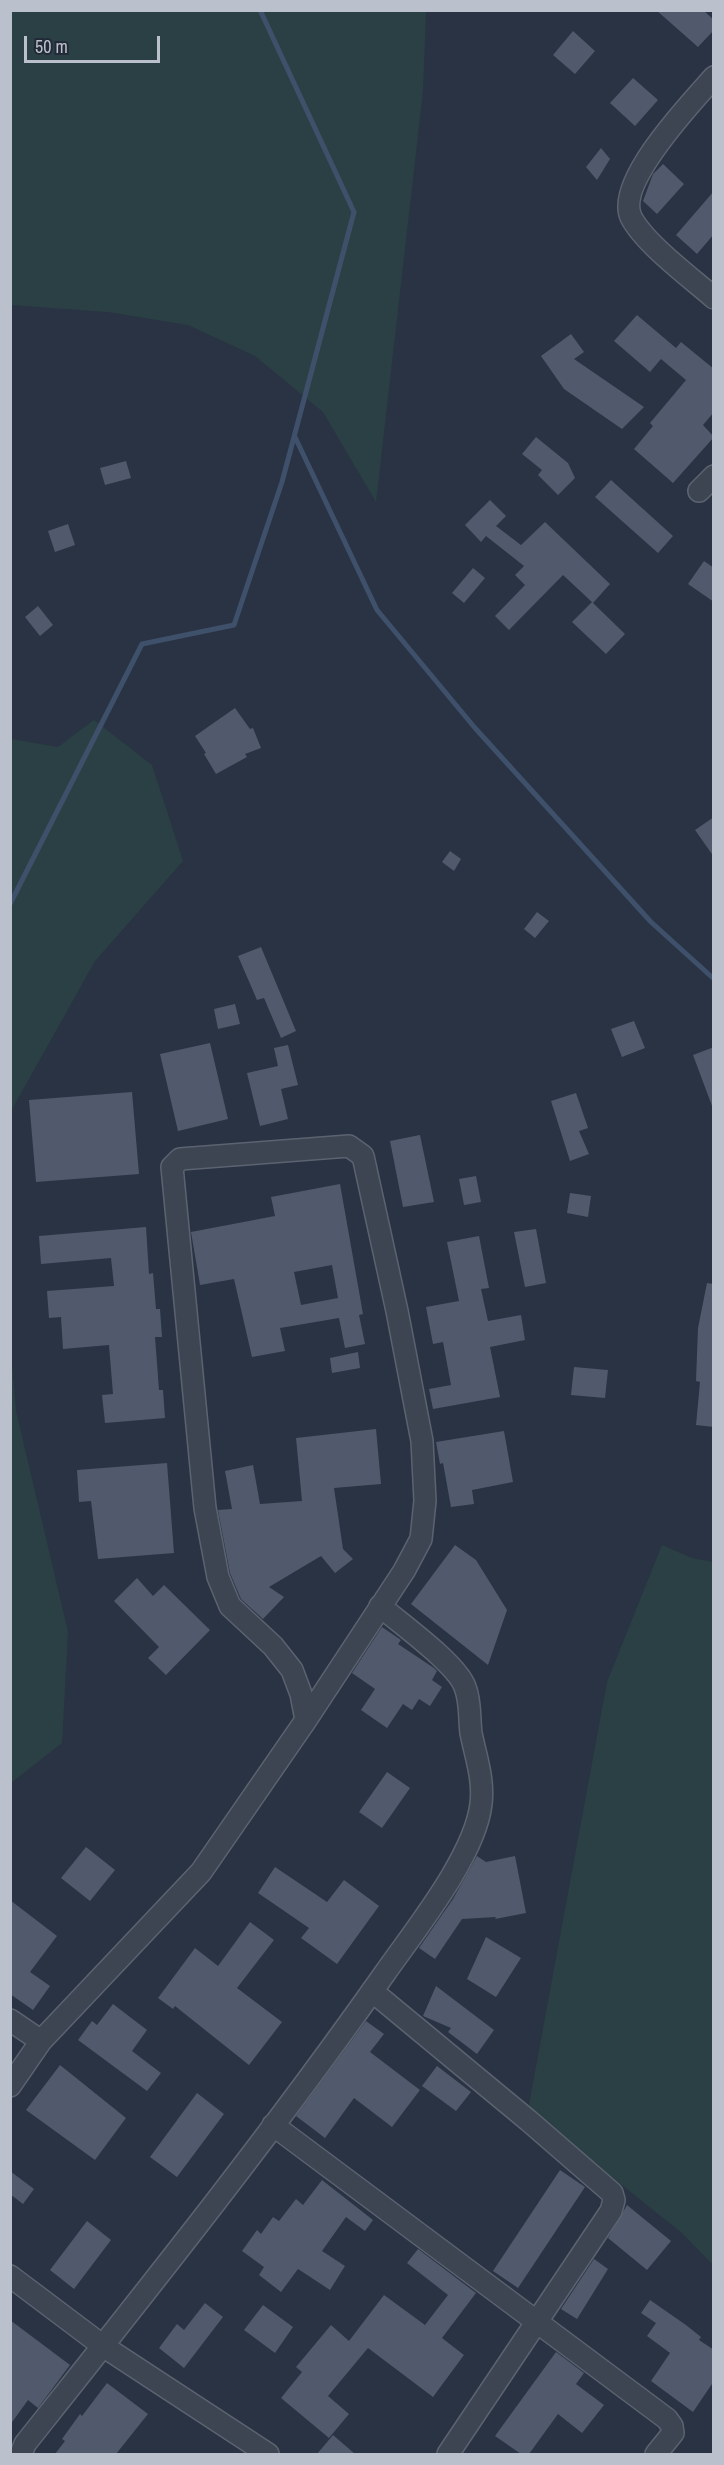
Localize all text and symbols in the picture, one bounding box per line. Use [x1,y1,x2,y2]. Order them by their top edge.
scale bar [27,24,164,62]
text: 50 m [35,34,68,59]

